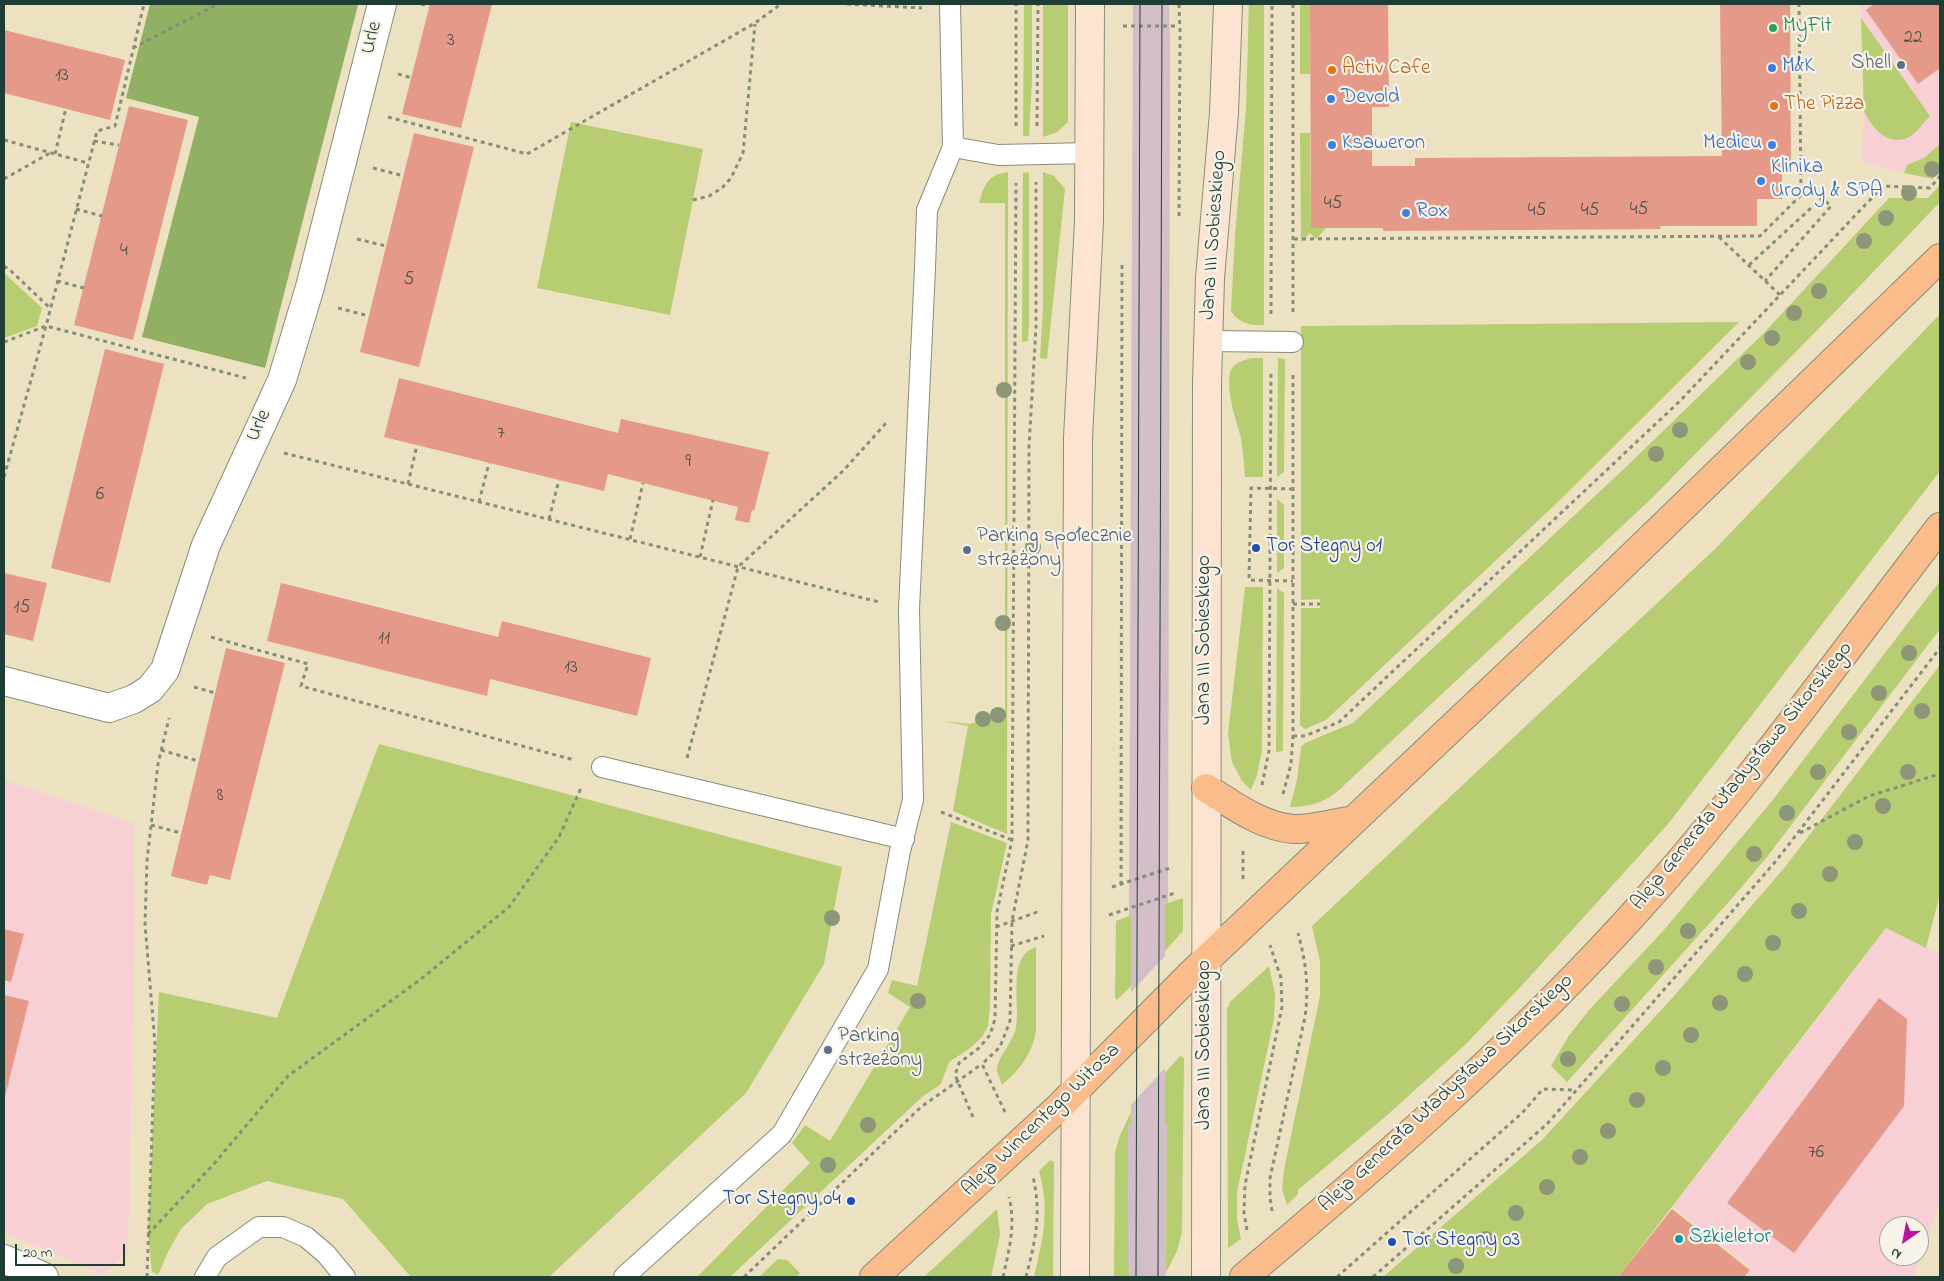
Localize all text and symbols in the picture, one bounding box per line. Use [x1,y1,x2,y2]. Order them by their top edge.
place label: MyFit [1783,15,1832,41]
street label: Urle [357,19,389,57]
marker: MyFit [1767,22,1779,34]
house number: 22 [1904,28,1922,50]
house number: 3 [447,31,455,53]
place label: Shell [1851,52,1891,78]
place label: M&K [1782,55,1815,81]
place label: Activ Cafe [1342,57,1430,83]
marker: Shell [1895,59,1907,71]
marker: M&K [1766,62,1778,74]
marker: Activ Cafe [1326,64,1338,76]
house number: 13 [55,66,69,88]
place label: Devold [1341,86,1400,112]
marker: Devold [1325,93,1337,105]
place label: The Pizza [1784,93,1864,119]
marker: The Pizza [1768,100,1780,112]
place label: Ksaweron [1342,132,1425,158]
place label: Medicu [1703,132,1762,158]
marker: Ksaweron [1326,139,1338,151]
marker: Medicu [1766,139,1778,151]
street label: Jana III Sobieskiego [1196,149,1234,321]
place label: Klinika Urody & SPA [1771,156,1883,206]
marker: Klinika Urody & SPA [1755,175,1767,187]
house number: 45 [1324,194,1342,216]
place label: Rox [1416,200,1448,226]
house number: 45 [1630,200,1648,222]
house number: 45 [1528,201,1546,223]
house number: 45 [1581,201,1599,223]
marker: Rox [1400,207,1412,219]
house number: 4 [120,241,128,263]
house number: 5 [404,270,414,292]
street label: Urle [242,406,278,446]
house number: 7 [497,424,505,446]
house number: 9 [685,452,691,474]
house number: 6 [96,485,104,507]
place label: Parking społecznie strzeżony [977,525,1132,575]
place label: Tor Stegny 01 [1266,535,1382,561]
marker: Tor Stegny 01 [1250,542,1262,554]
marker: Parking społecznie strzeżony [961,544,973,556]
street label: Jana III Sobieskiego [1193,555,1219,725]
house number: 15 [14,598,30,620]
house number: 11 [378,629,390,651]
street label: Aleja Generała Władysława Sikorskiego [1627,638,1859,916]
house number: 13 [564,658,578,680]
house number: 8 [216,786,224,808]
street label: Jana III Sobieskiego [1193,960,1219,1130]
street label: Aleja Generała Władysława Sikorskiego [1315,969,1579,1219]
place label: Parking strzeżony [838,1025,922,1075]
street label: Aleja Wincentego Witosa [958,1039,1126,1203]
marker: Parking strzeżony [822,1044,834,1056]
house number: 76 [1808,1143,1824,1165]
place label: Tor Stegny 04 [723,1188,841,1214]
marker: Tor Stegny 04 [845,1195,857,1207]
north arrow [1879,1216,1929,1266]
place label: Szkieletor [1689,1226,1771,1252]
place label: Tor Stegny 03 [1402,1229,1520,1255]
marker: Szkieletor [1673,1233,1685,1245]
scale bar [18,1234,128,1266]
marker: Tor Stegny 03 [1386,1236,1398,1248]
text: 20 m [23,1242,52,1264]
text: N [1886,1242,1906,1265]

